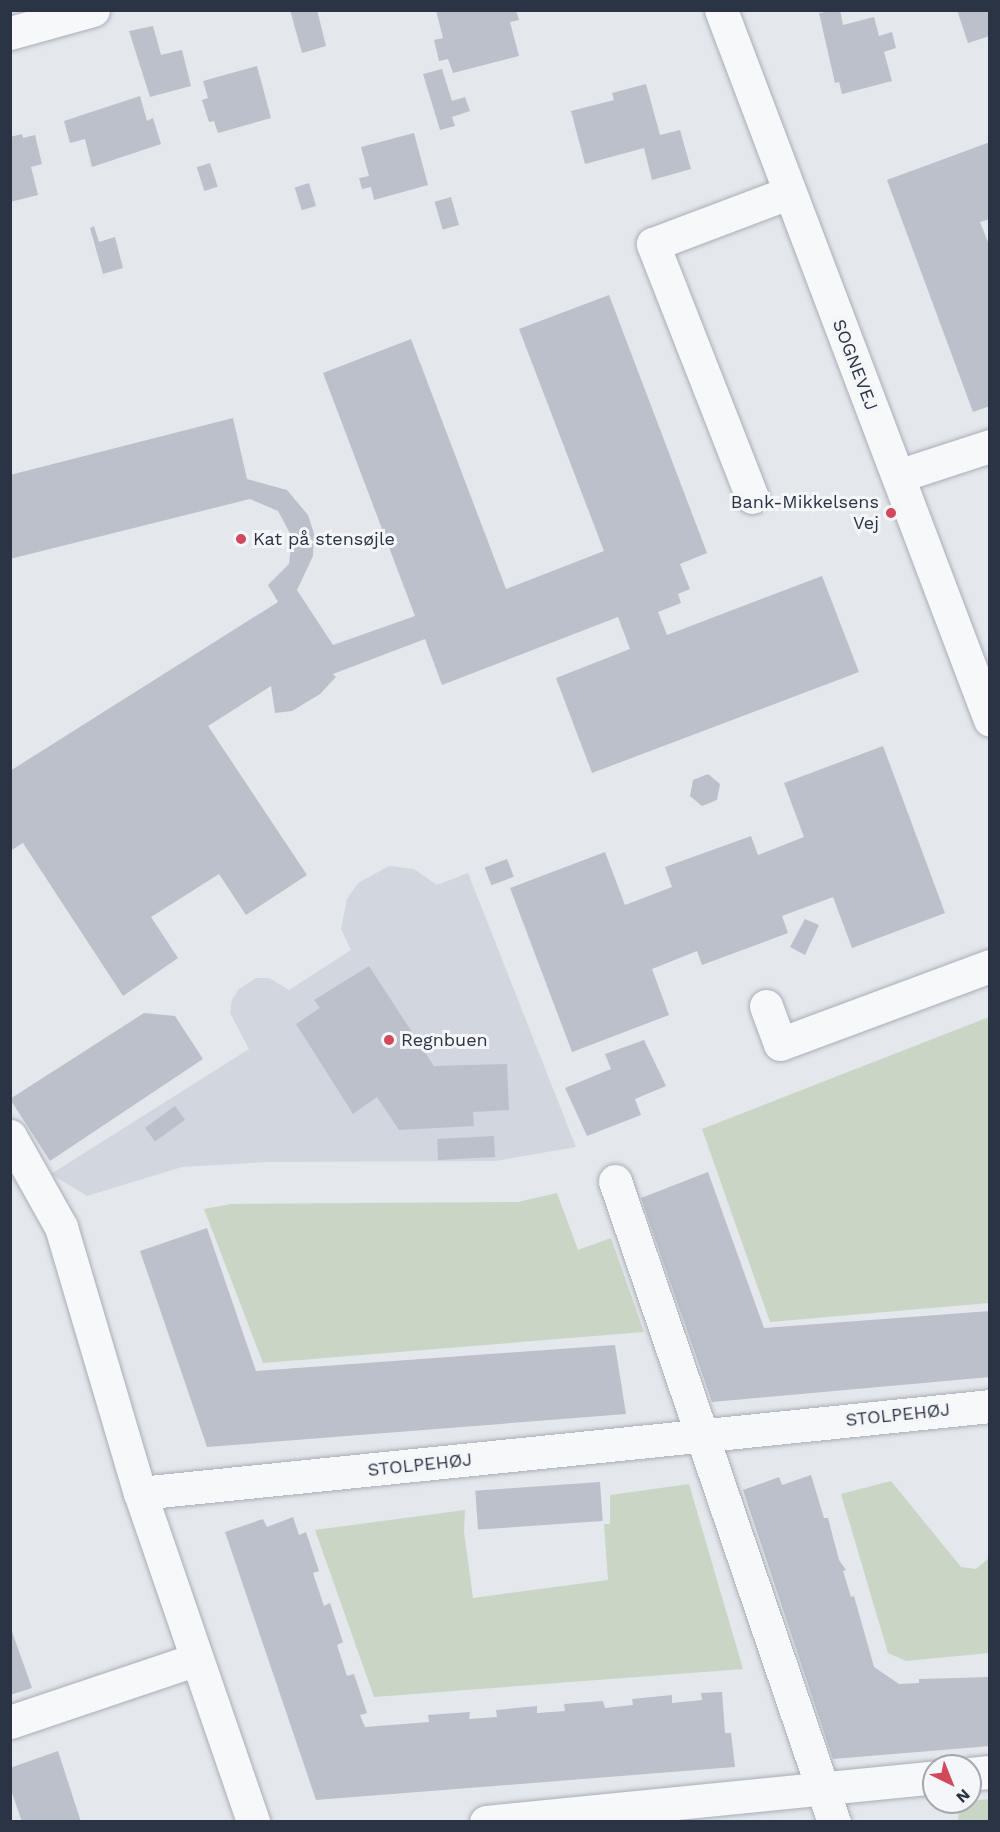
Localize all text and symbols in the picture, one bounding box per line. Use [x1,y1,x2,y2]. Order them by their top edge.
street label: SOGNEVEJ [828,316,882,414]
place label: Bank-Mikkelsens Vej [731,492,879,534]
marker: Bank-Mikkelsens Vej [884,506,898,520]
place label: Kat på stensøjle [253,528,395,550]
marker: Kat på stensøjle [234,532,248,546]
place label: Regnbuen [401,1029,488,1051]
marker: Regnbuen [382,1033,396,1047]
street label: STOLPEHØJ [845,1399,951,1431]
street label: STOLPEHØJ [367,1449,473,1481]
north arrow [922,1754,982,1814]
text: N [952,1785,974,1807]

